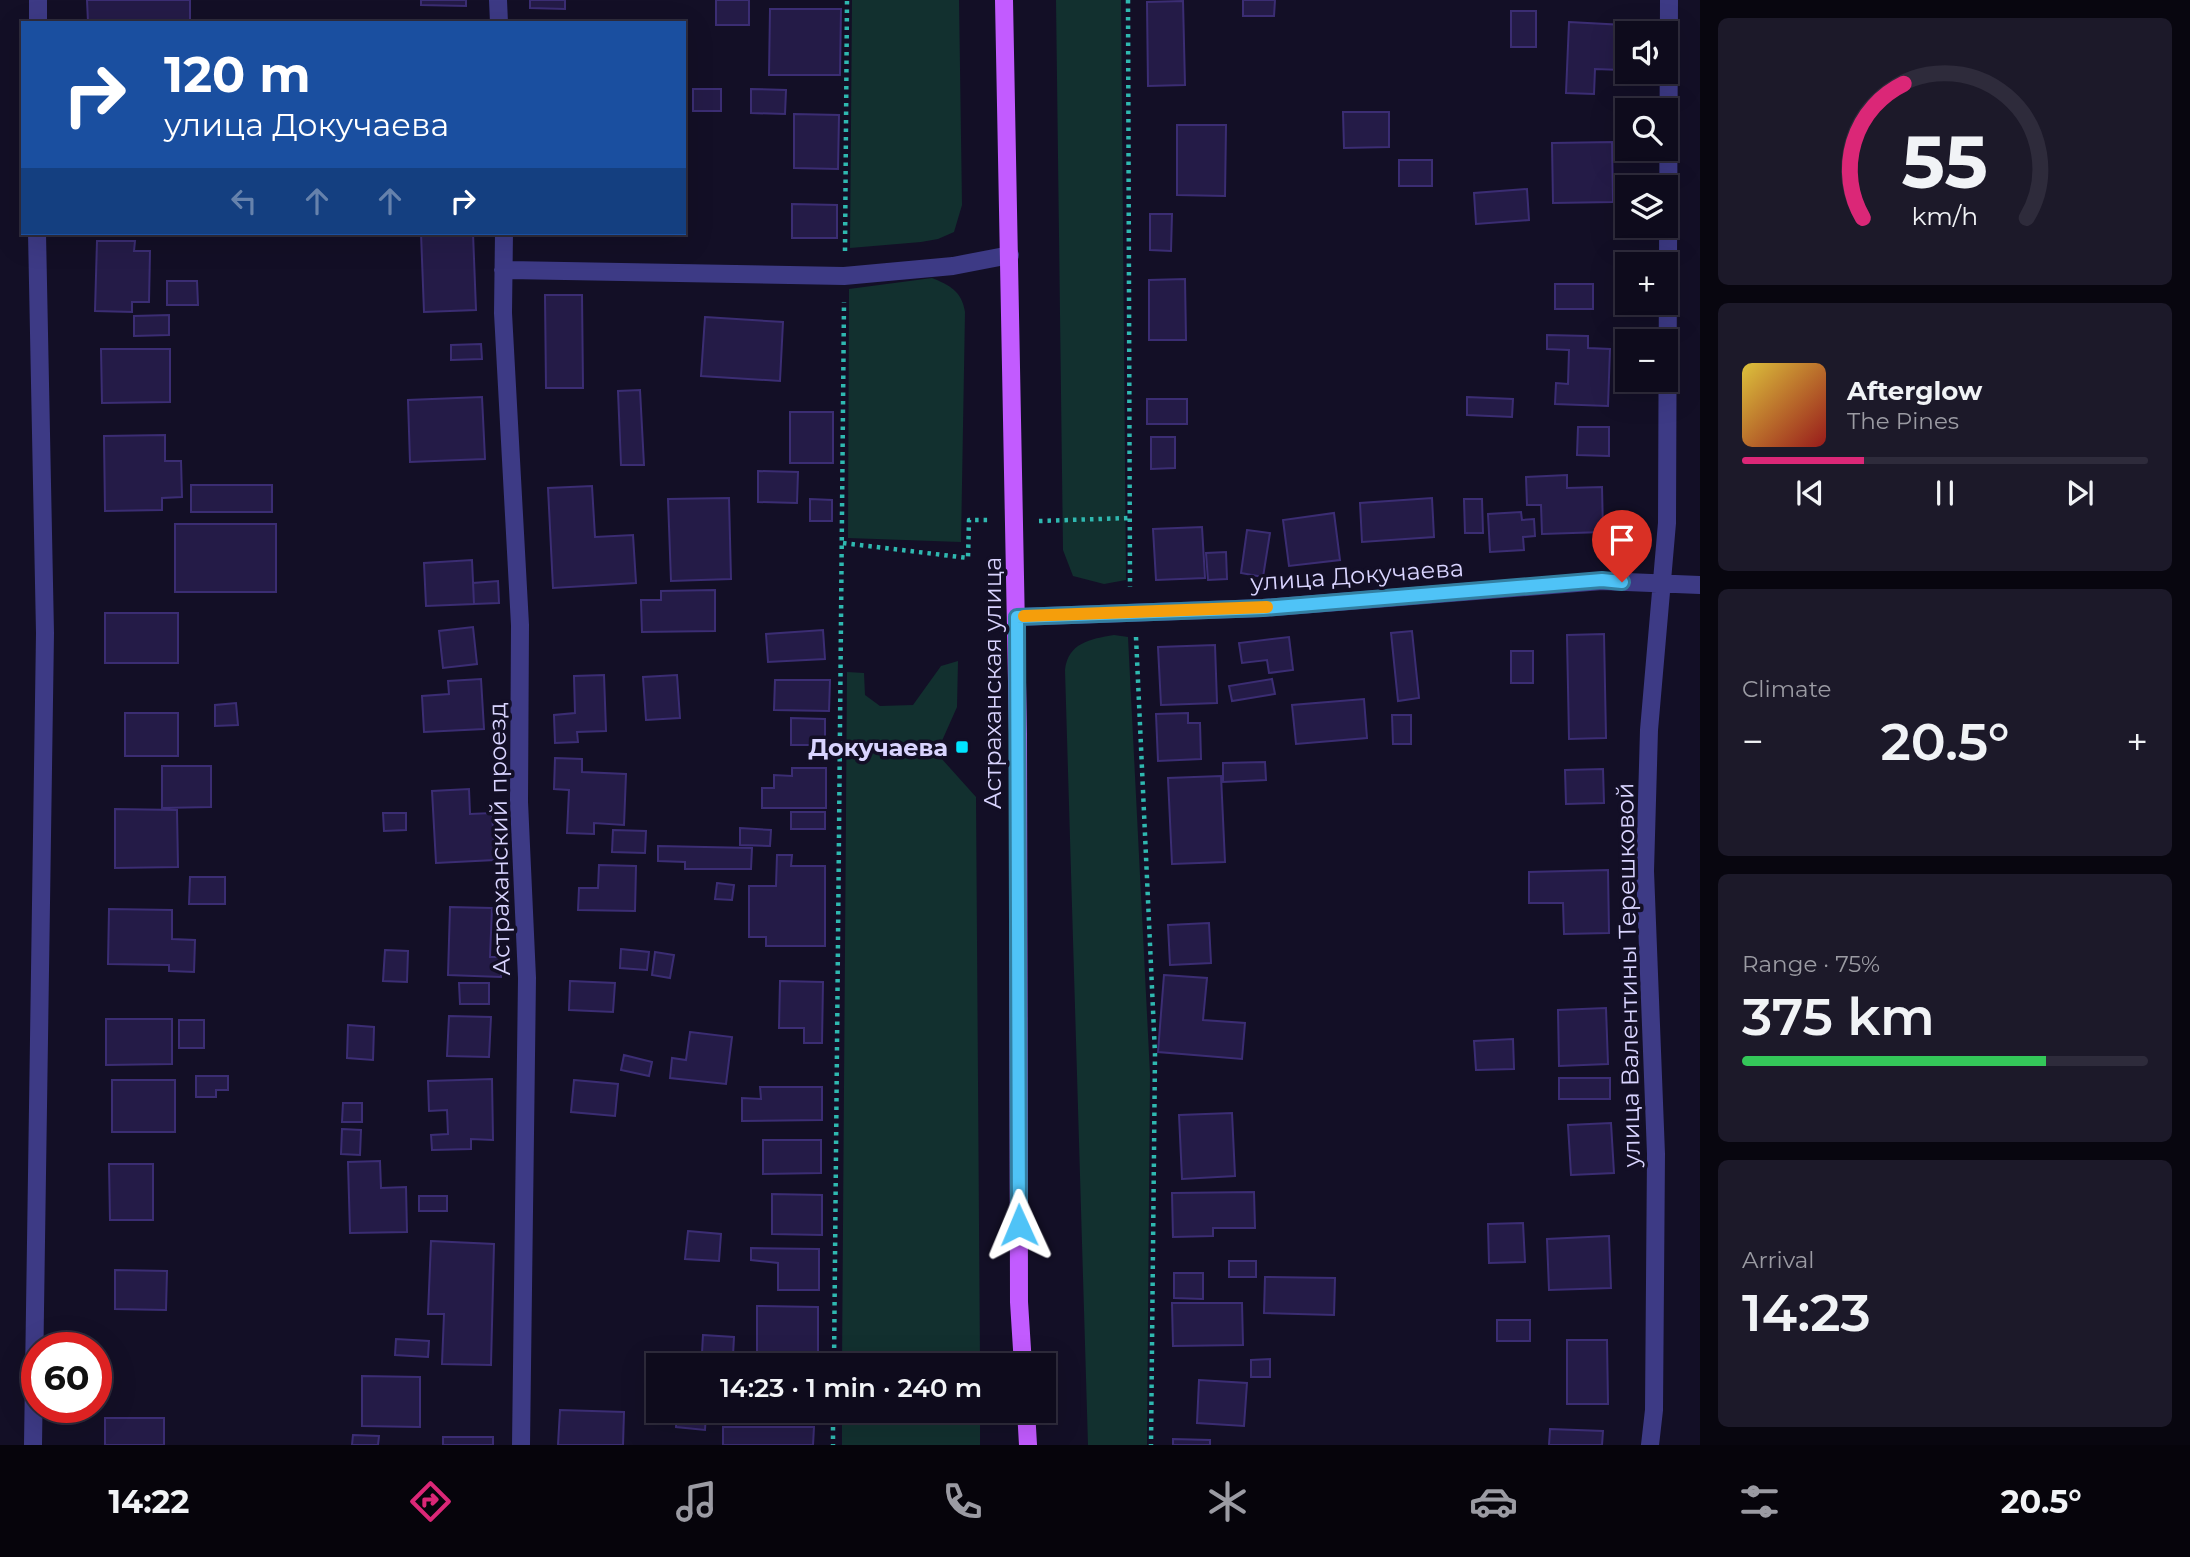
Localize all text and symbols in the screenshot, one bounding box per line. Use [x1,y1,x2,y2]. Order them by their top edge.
map controls [1615,21,1678,392]
button: sound [1615,21,1678,84]
text: 120 m [164,45,311,104]
icon: right [49,49,140,140]
button: search [1615,98,1678,161]
text: улица Докучаева [164,105,449,144]
text: 55 [1902,118,1988,206]
button: layers [1615,175,1678,238]
icon: left [225,182,263,220]
icon: ahead [298,182,336,220]
icon: ahead [371,182,409,220]
icon: right [444,182,482,220]
text: km/h [1912,201,1978,231]
button: + [1615,252,1678,315]
button: − [1615,329,1678,392]
text: Afterglow [1847,375,1982,407]
text: The Pines [1847,407,1959,435]
icon: previous [1791,474,1829,512]
icon: pause [1926,474,1964,512]
icon: next [2061,474,2099,512]
pin [1592,510,1652,582]
icon: arrive [1603,521,1641,559]
street label: улица Докучаева [1248,553,1465,597]
street label: Астраханская улица [978,557,1007,809]
text: Climate [1742,675,1831,703]
street label: Астраханский проезд [482,702,516,976]
text: 20.5° [1881,710,2009,773]
text: − [1742,718,1764,765]
text: + [2126,718,2148,765]
place label: Докучаева [808,733,948,762]
marker: Докучаева [954,739,970,755]
street label: улица Валентины Терешковой [1610,782,1646,1169]
text: Range · 75% [1742,950,1880,978]
text: 375 km [1742,985,1935,1048]
position arrow [982,1188,1056,1262]
text: Arrival [1742,1246,1815,1274]
text: 14:23 [1742,1281,1871,1344]
speed limit sign: 60 [21,1332,112,1423]
text: 14:23 · 1 min · 240 m [720,1372,982,1404]
icon: directions [406,1477,455,1526]
icon: music [672,1477,721,1526]
icon: phone [938,1477,987,1526]
icon: climate [1203,1477,1252,1526]
icon: car [1469,1477,1518,1526]
icon: filters [1735,1477,1784,1526]
text: 14:22 [108,1482,189,1521]
text: 20.5° [2001,1482,2082,1521]

